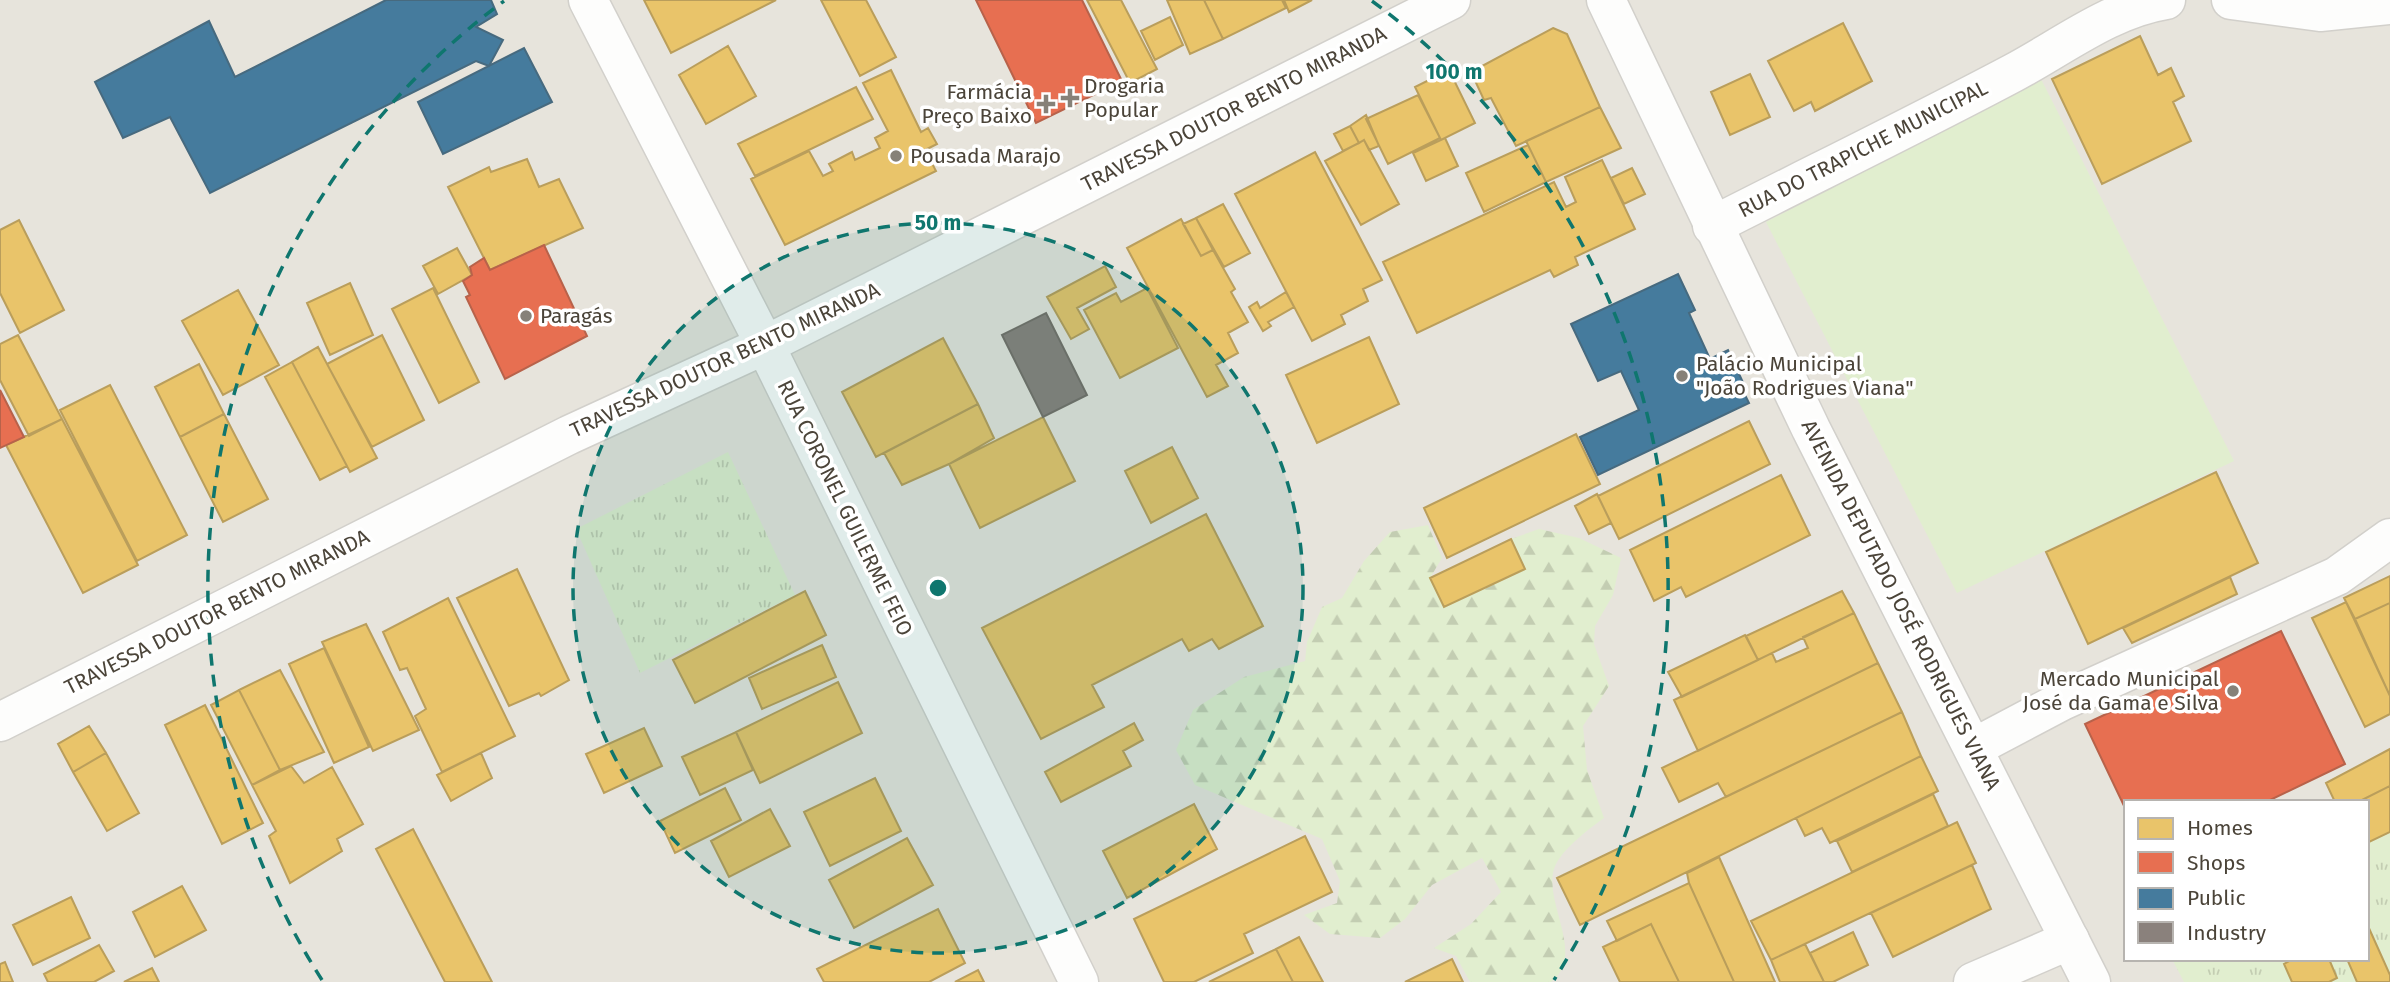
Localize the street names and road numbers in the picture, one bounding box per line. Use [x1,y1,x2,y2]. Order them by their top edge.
street label: TRAVESSA DOUTOR BENTO MIRANDA [1077,21,1391,197]
street label: RUA DO TRAPICHE MUNICIPAL [1734,74,1993,223]
street label: TRAVESSA DOUTOR BENTO MIRANDA [566,277,884,443]
street label: RUA CORONEL GUILERME FEIO [772,376,918,640]
street label: AVENIDA DEPUTADO JOSÉ RODRIGUES VIANA [1796,415,2006,795]
street label: TRAVESSA DOUTOR BENTO MIRANDA [60,524,374,700]

